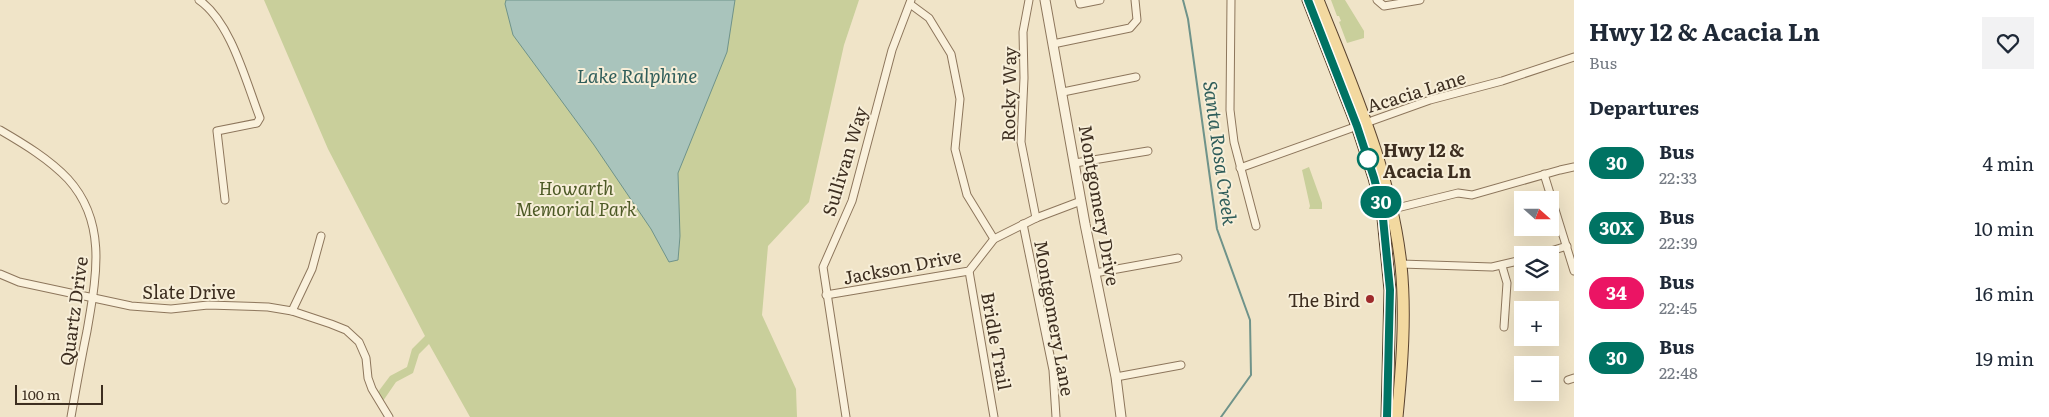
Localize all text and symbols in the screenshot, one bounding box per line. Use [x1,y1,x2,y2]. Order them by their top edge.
text: Hwy 12 & Acacia Ln [1589,13,1820,48]
button: heart [1982,17,2034,69]
street label: Rocky Way [994,46,1022,142]
text: Bus [1589,50,1617,74]
water label: Lake Ralphine [577,61,697,89]
street label: Acacia Lane [1363,63,1469,119]
water label: Santa Rosa Creek [1197,79,1245,228]
text: Departures [1589,93,1699,121]
street label: Sullivan Way [815,102,874,219]
street label: Montgomery Drive [1073,122,1127,288]
place label: Hwy 12 & Acacia Ln [1383,136,1472,184]
text: Bus [1659,137,1694,165]
marker: Hwy 12 & Acacia Ln [1357,148,1379,170]
text: 30 [1606,149,1627,176]
text: 4 min [1982,149,2034,177]
text: 22:33 [1659,165,1697,189]
park label: Howarth Memorial Park [515,174,637,222]
line badge: 30 [1358,186,1404,218]
text: 30 [1370,188,1392,215]
north arrow [1514,191,1559,236]
map controls [1514,191,1559,401]
text: Bus [1659,202,1694,230]
text: 30X [1599,214,1634,241]
text: 10 min [1974,214,2034,242]
text: 22:39 [1659,230,1697,254]
street label: Montgomery Lane [1028,238,1082,398]
street label: Jackson Drive [841,241,963,291]
button: layers [1514,246,1559,291]
street label: Quartz Drive [52,255,94,367]
text: Bus [1659,267,1694,295]
street label: Slate Drive [142,278,236,305]
text: 34 [1606,279,1627,306]
text: 16 min [1975,279,2034,307]
place label: The Bird [1288,286,1360,313]
street label: Bridle Trail [975,290,1019,392]
marker: The Bird [1364,293,1376,305]
text: 22:45 [1659,295,1697,319]
button: + [1514,301,1559,346]
text: Bus [1659,332,1694,360]
text: 30 [1606,344,1627,371]
text: 19 min [1975,344,2034,372]
button: − [1514,356,1559,401]
text: 22:48 [1659,360,1698,384]
scale bar [15,382,102,405]
text: 100 m [22,384,60,404]

